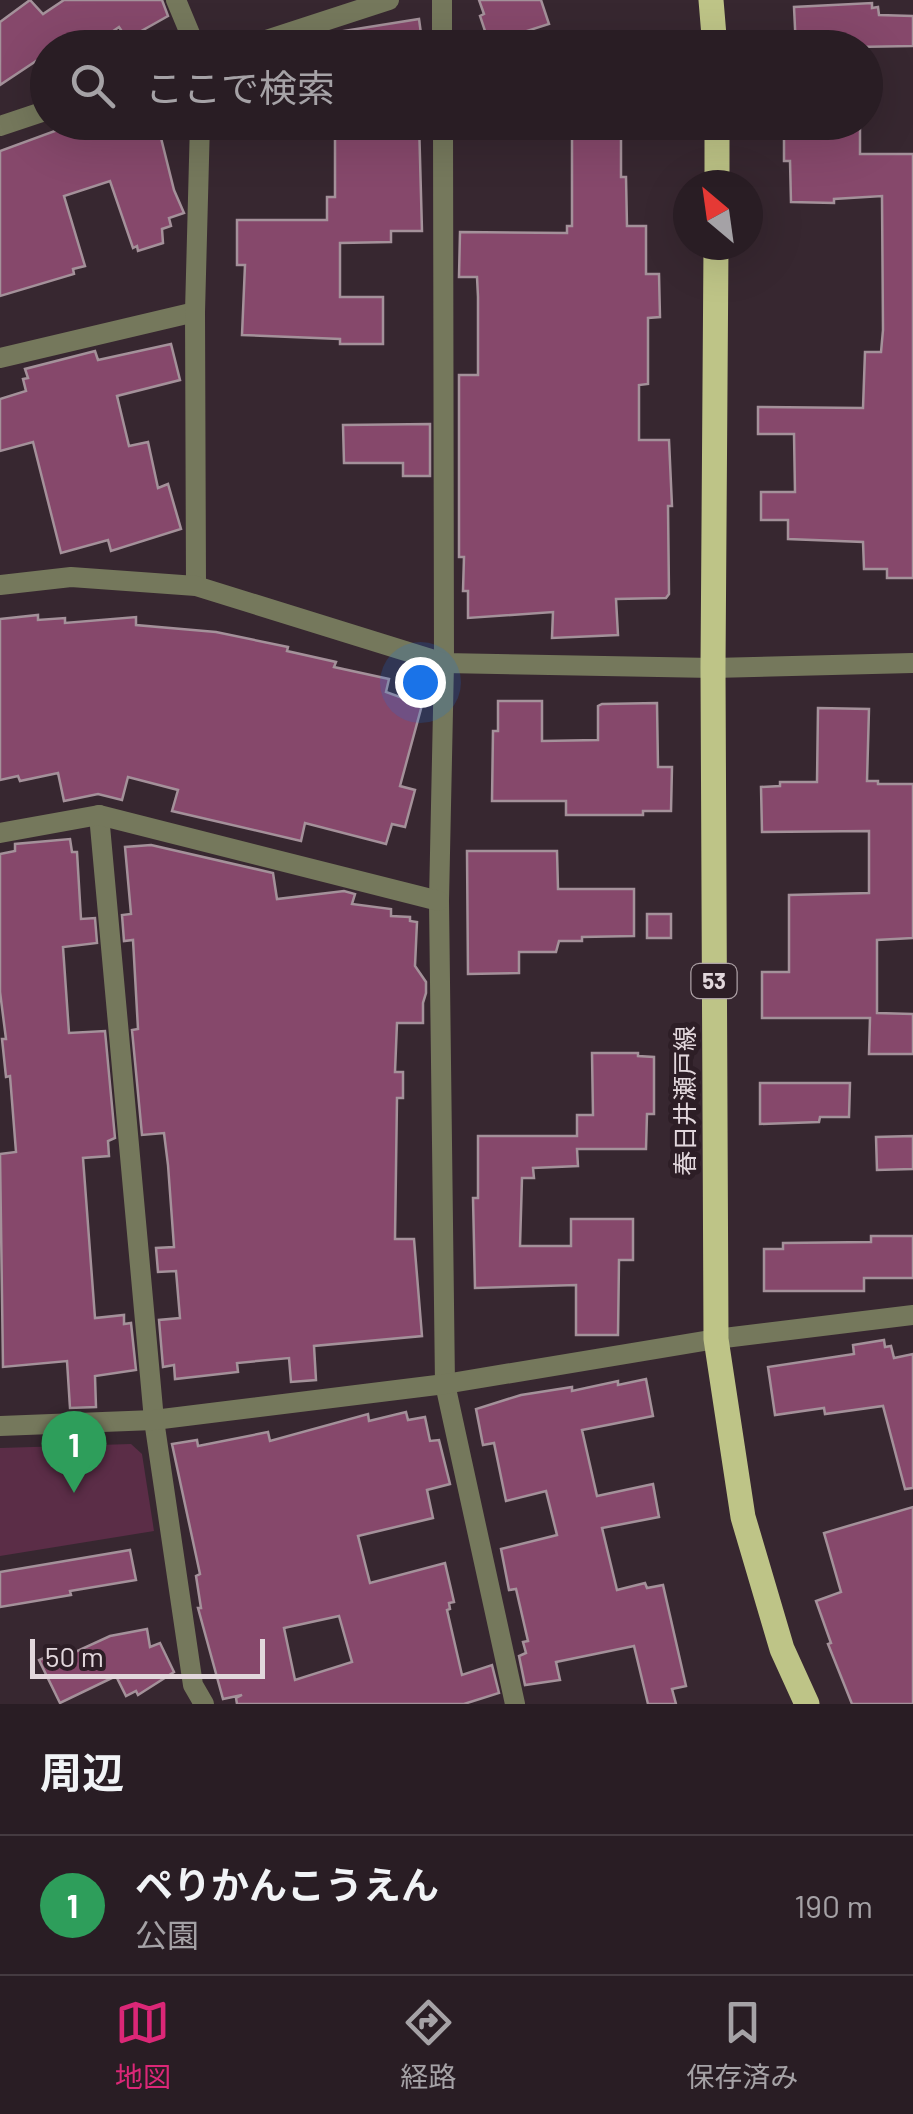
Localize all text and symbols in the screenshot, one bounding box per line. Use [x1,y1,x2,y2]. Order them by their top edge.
search box [30,30,883,140]
icon: search [65,58,120,113]
text: ここで検索 [145,64,335,110]
north arrow [673,170,763,260]
your location [395,657,446,708]
road number: 53 [692,964,736,998]
street label: 春日井瀬戸線 [669,1026,699,1176]
pin: 1 [42,1410,106,1493]
scale bar [30,1634,265,1678]
text: 50 m [45,1639,104,1673]
text: 周辺 [40,1746,124,1796]
text: ペりかんこうえん [135,1861,439,1907]
text: 1 [67,1886,78,1924]
text: 190 m [794,1886,873,1924]
text: 公園 [135,1915,199,1953]
tab: 地図 [115,1995,171,2095]
tab: 経路 [400,1995,456,2095]
tab: 保存済み [686,1995,798,2095]

